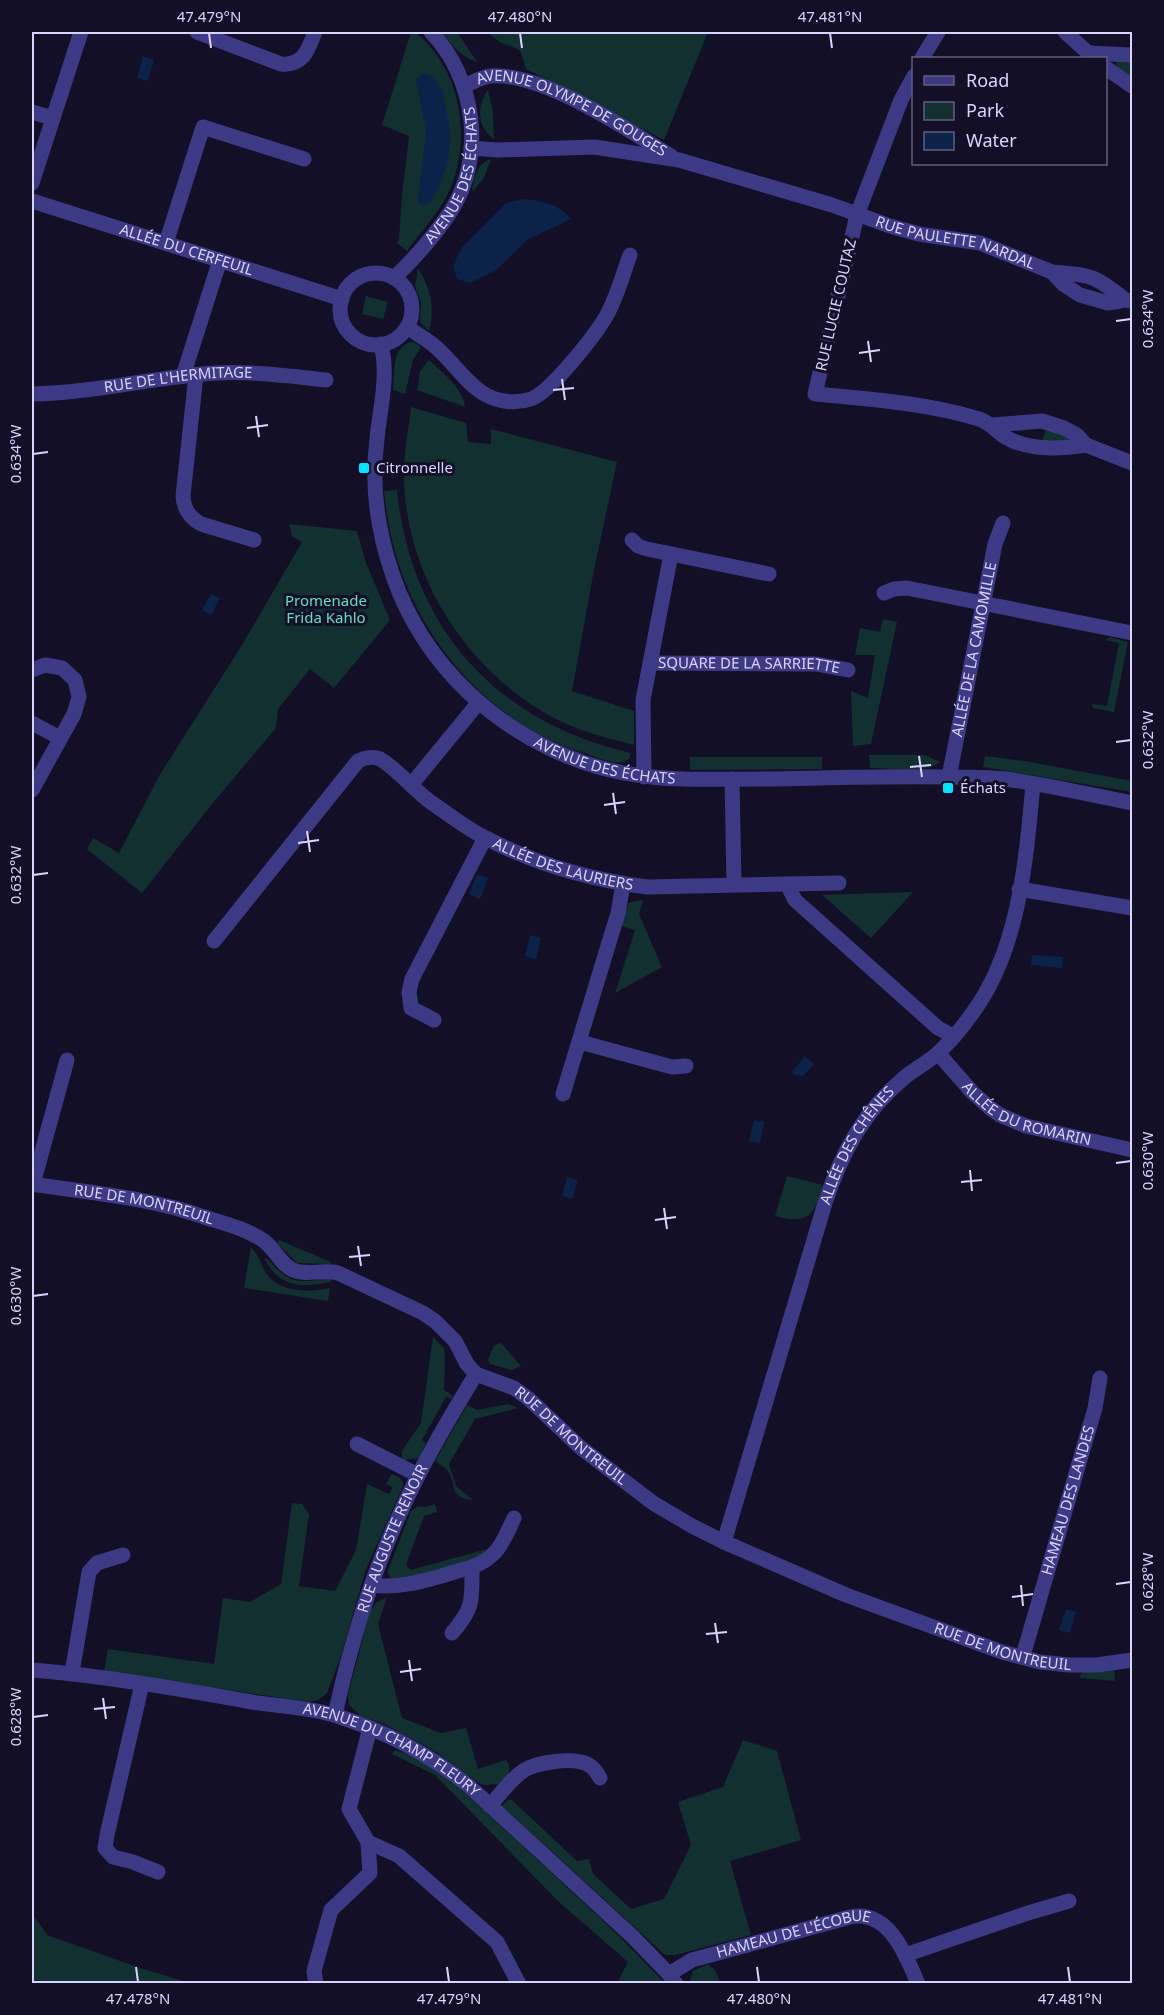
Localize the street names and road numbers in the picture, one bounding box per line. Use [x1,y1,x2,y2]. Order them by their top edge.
street label: AVENUE OLYMPE DE GOUGES [473,65,671,160]
street label: AVENUE DES ÉCHATS [419,105,481,247]
street label: RUE PAULETTE NARDAL [873,211,1039,273]
street label: ALLÉE DU CERFEUIL [117,218,256,279]
street label: RUE LUCIE COUTAZ [810,237,860,373]
street label: RUE DE L'HERMITAGE [102,362,253,396]
street label: ALLÉE DE LA CAMOMILLE [946,560,1000,738]
street label: SQUARE DE LA SARRIETTE [658,652,842,677]
street label: AVENUE DES ÉCHATS [531,731,676,788]
street label: ALLÉE DES LAURIERS [490,832,635,894]
street label: ALLÉE DU ROMARIN [958,1077,1093,1150]
street label: ALLÉE DES CHÊNES [814,1081,898,1207]
street label: RUE DE MONTREUIL [73,1179,217,1228]
street label: RUE DE MONTREUIL [511,1381,632,1489]
street label: HAMEAU DES LANDES [1036,1423,1098,1577]
street label: RUE AUGUSTE RENOIR [352,1460,432,1615]
street label: RUE DE MONTREUIL [932,1617,1073,1674]
street label: AVENUE DU CHAMP FLEURY [302,1698,485,1801]
street label: HAMEAU DE L'ÉCOBUE [714,1905,873,1962]

